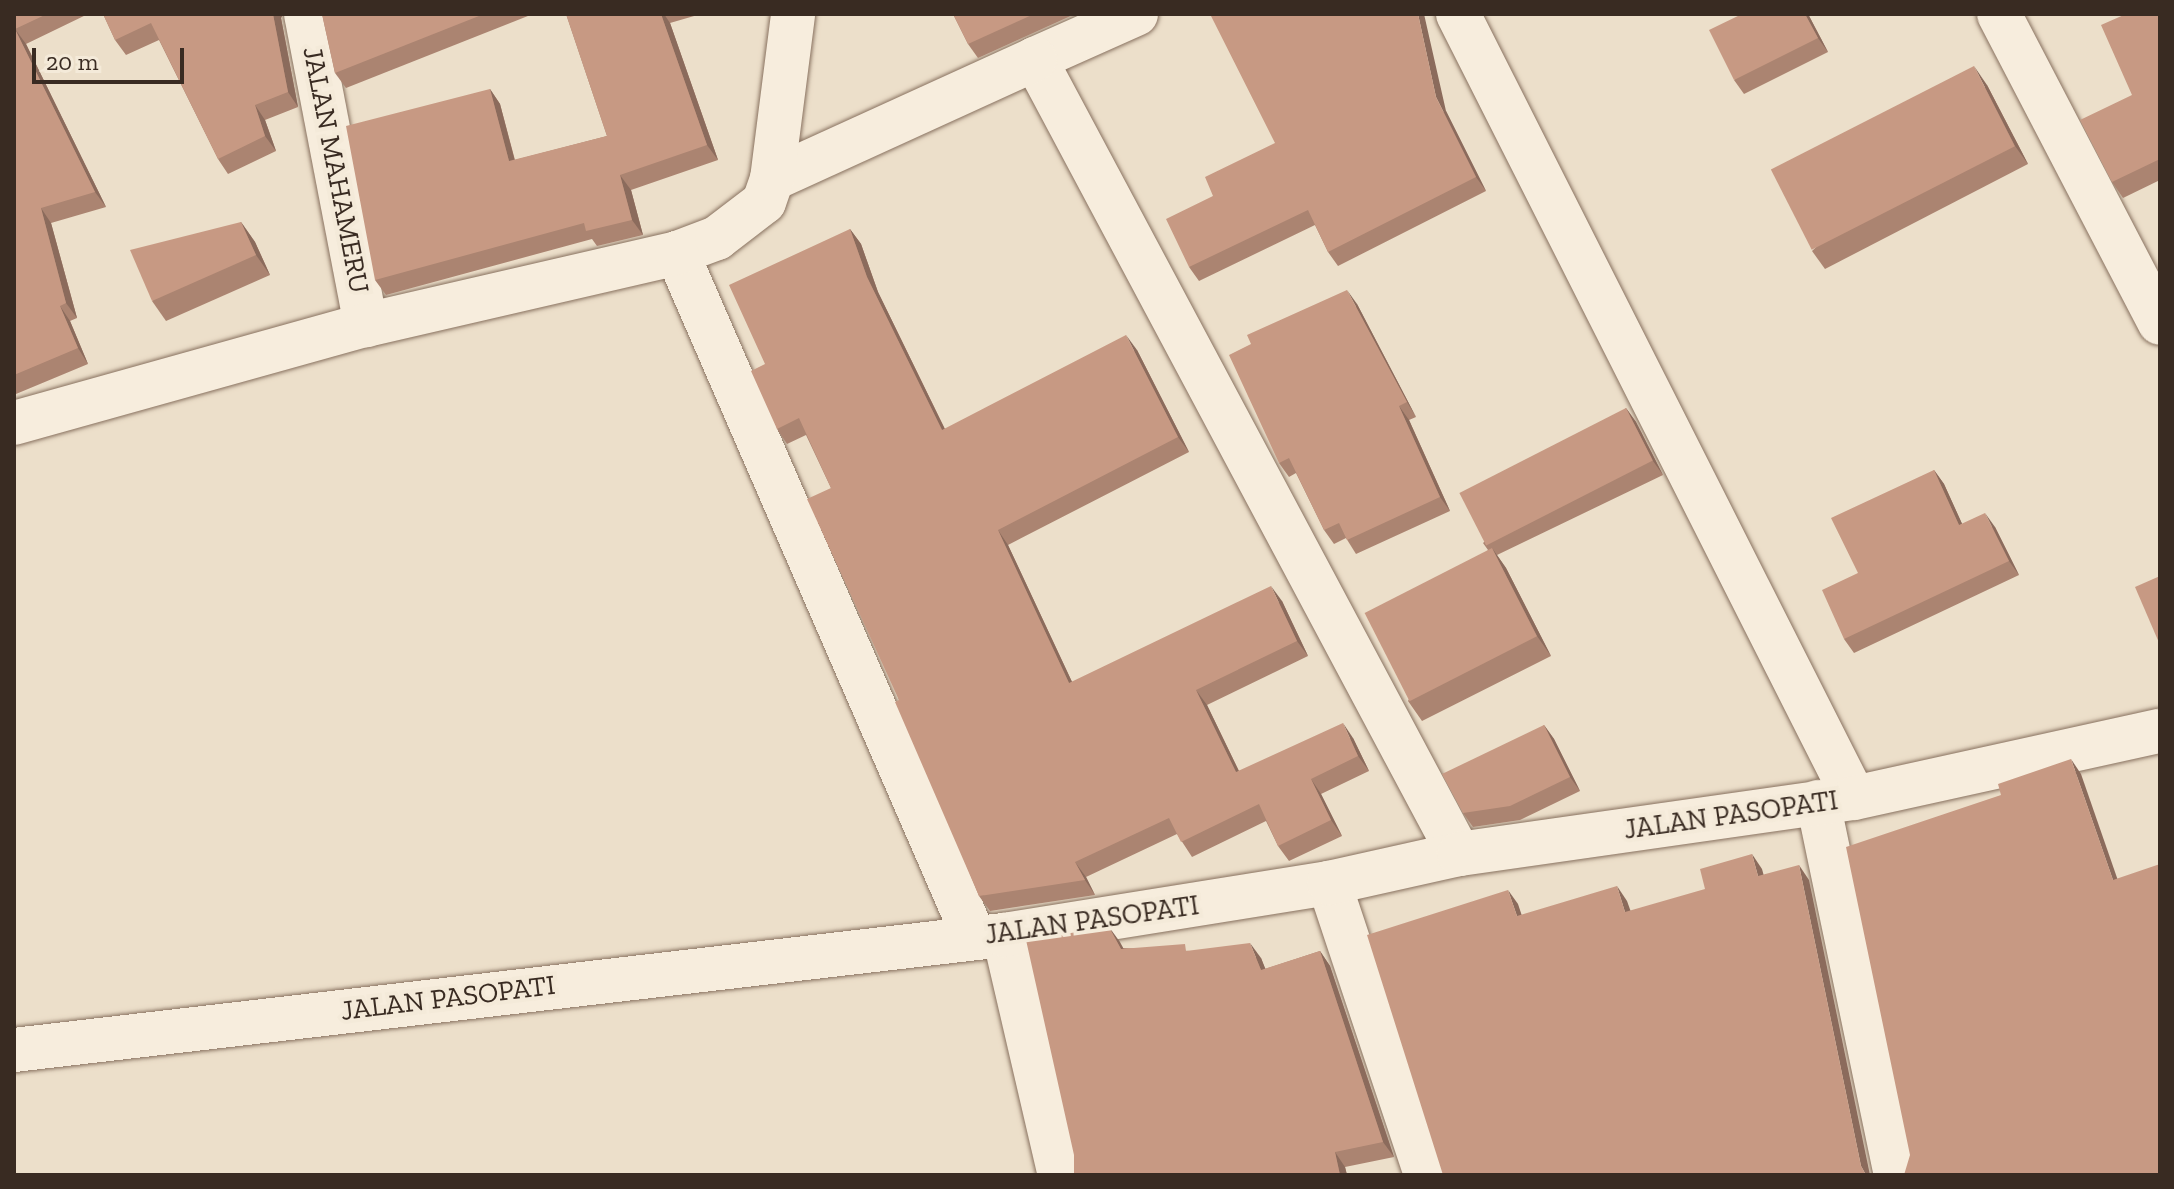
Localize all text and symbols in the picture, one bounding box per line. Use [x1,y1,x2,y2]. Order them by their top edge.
scale bar [36,32,188,82]
street label: JALAN MAHAMERU [296,44,376,296]
text: 20 m [46,47,98,76]
street label: JALAN PASOPATI [1622,783,1840,847]
street label: JALAN PASOPATI [983,888,1201,952]
street label: JALAN PASOPATI [339,968,557,1028]

